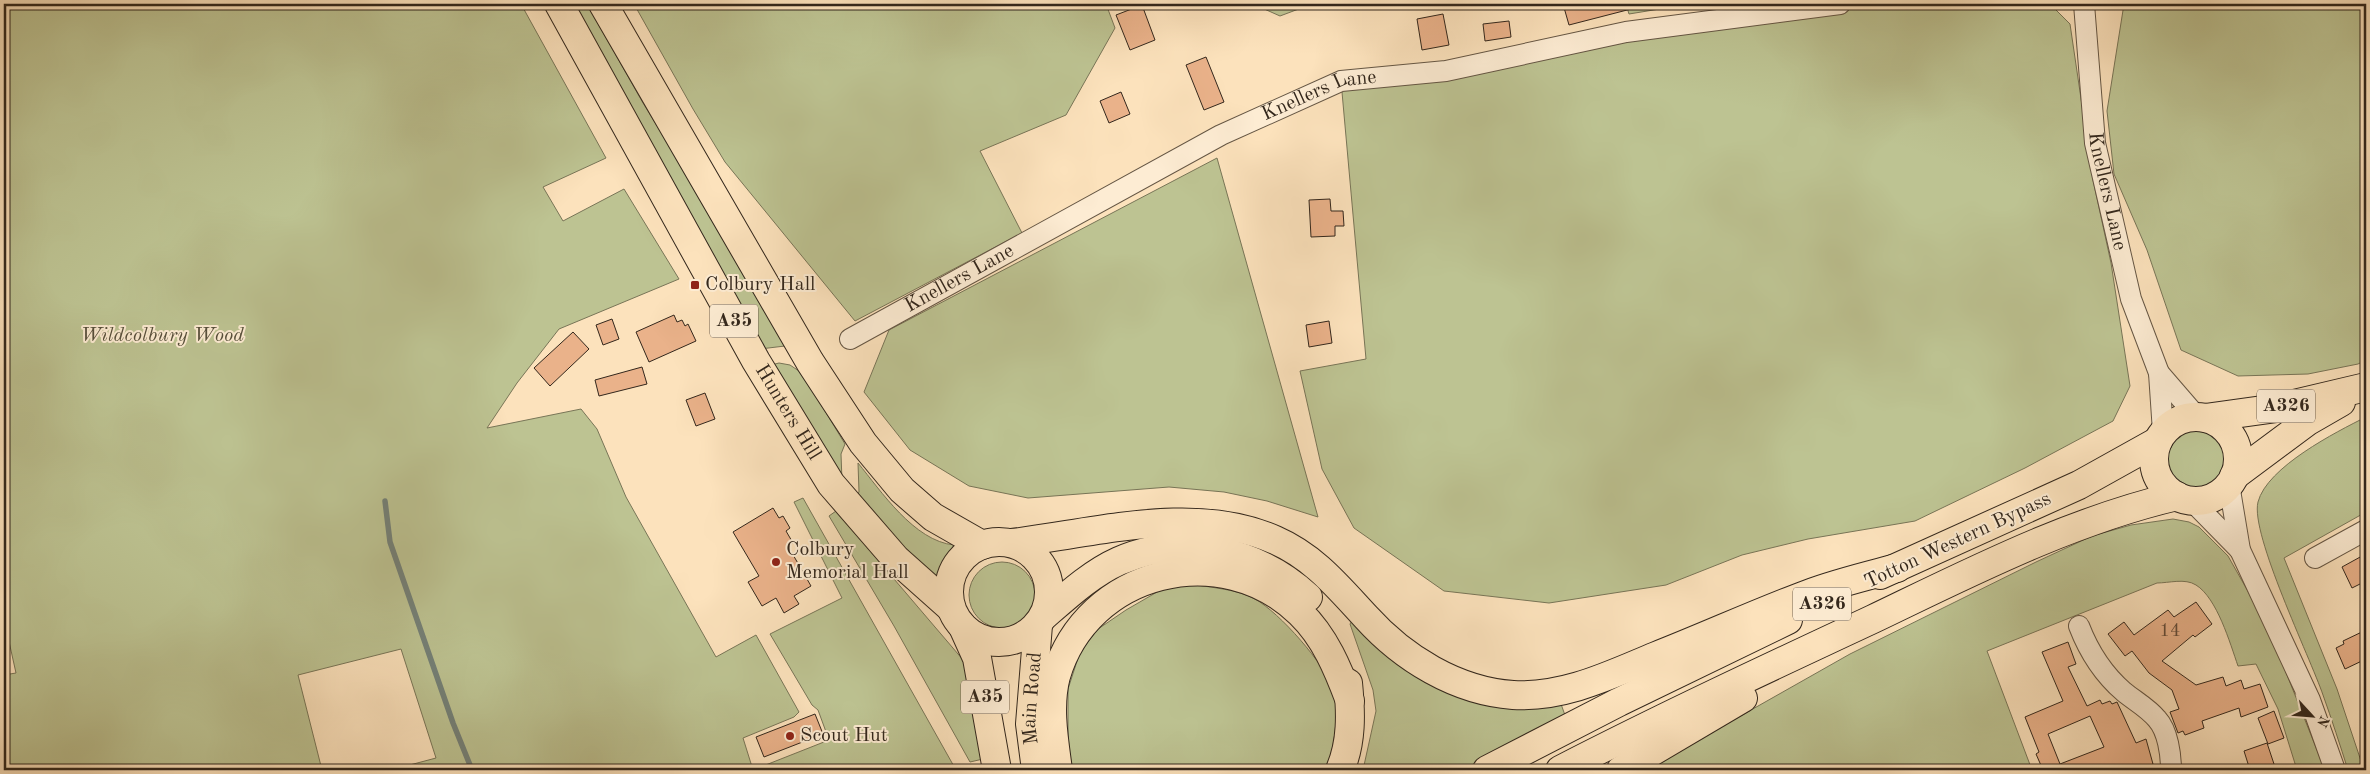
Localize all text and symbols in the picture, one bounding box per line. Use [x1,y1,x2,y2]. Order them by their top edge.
street label: Knellers Lane [1259,68,1377,125]
street label: Knellers Lane [2084,131,2129,252]
street label: Knellers Lane [902,241,1017,317]
place label: Colbury Hall [705,275,815,295]
marker: Colbury Hall [689,279,701,291]
road number: A35 [710,304,758,338]
park label: Wildcolbury Wood [80,326,244,346]
street label: Hunters Hill [751,361,824,464]
road number: A326 [2257,390,2315,422]
street label: Totton Western Bypass [1862,489,2054,593]
place label: Colbury Memorial Hall [786,540,909,583]
marker: Colbury Memorial Hall [770,556,782,568]
road number: A326 [1793,588,1851,620]
house number: 14 [2160,622,2180,640]
street label: Main Road [1020,651,1046,746]
road number: A35 [961,680,1009,714]
north arrow [2288,692,2338,742]
text: N [2314,713,2331,729]
place label: Scout Hut [800,726,888,746]
marker: Scout Hut [784,730,796,742]

